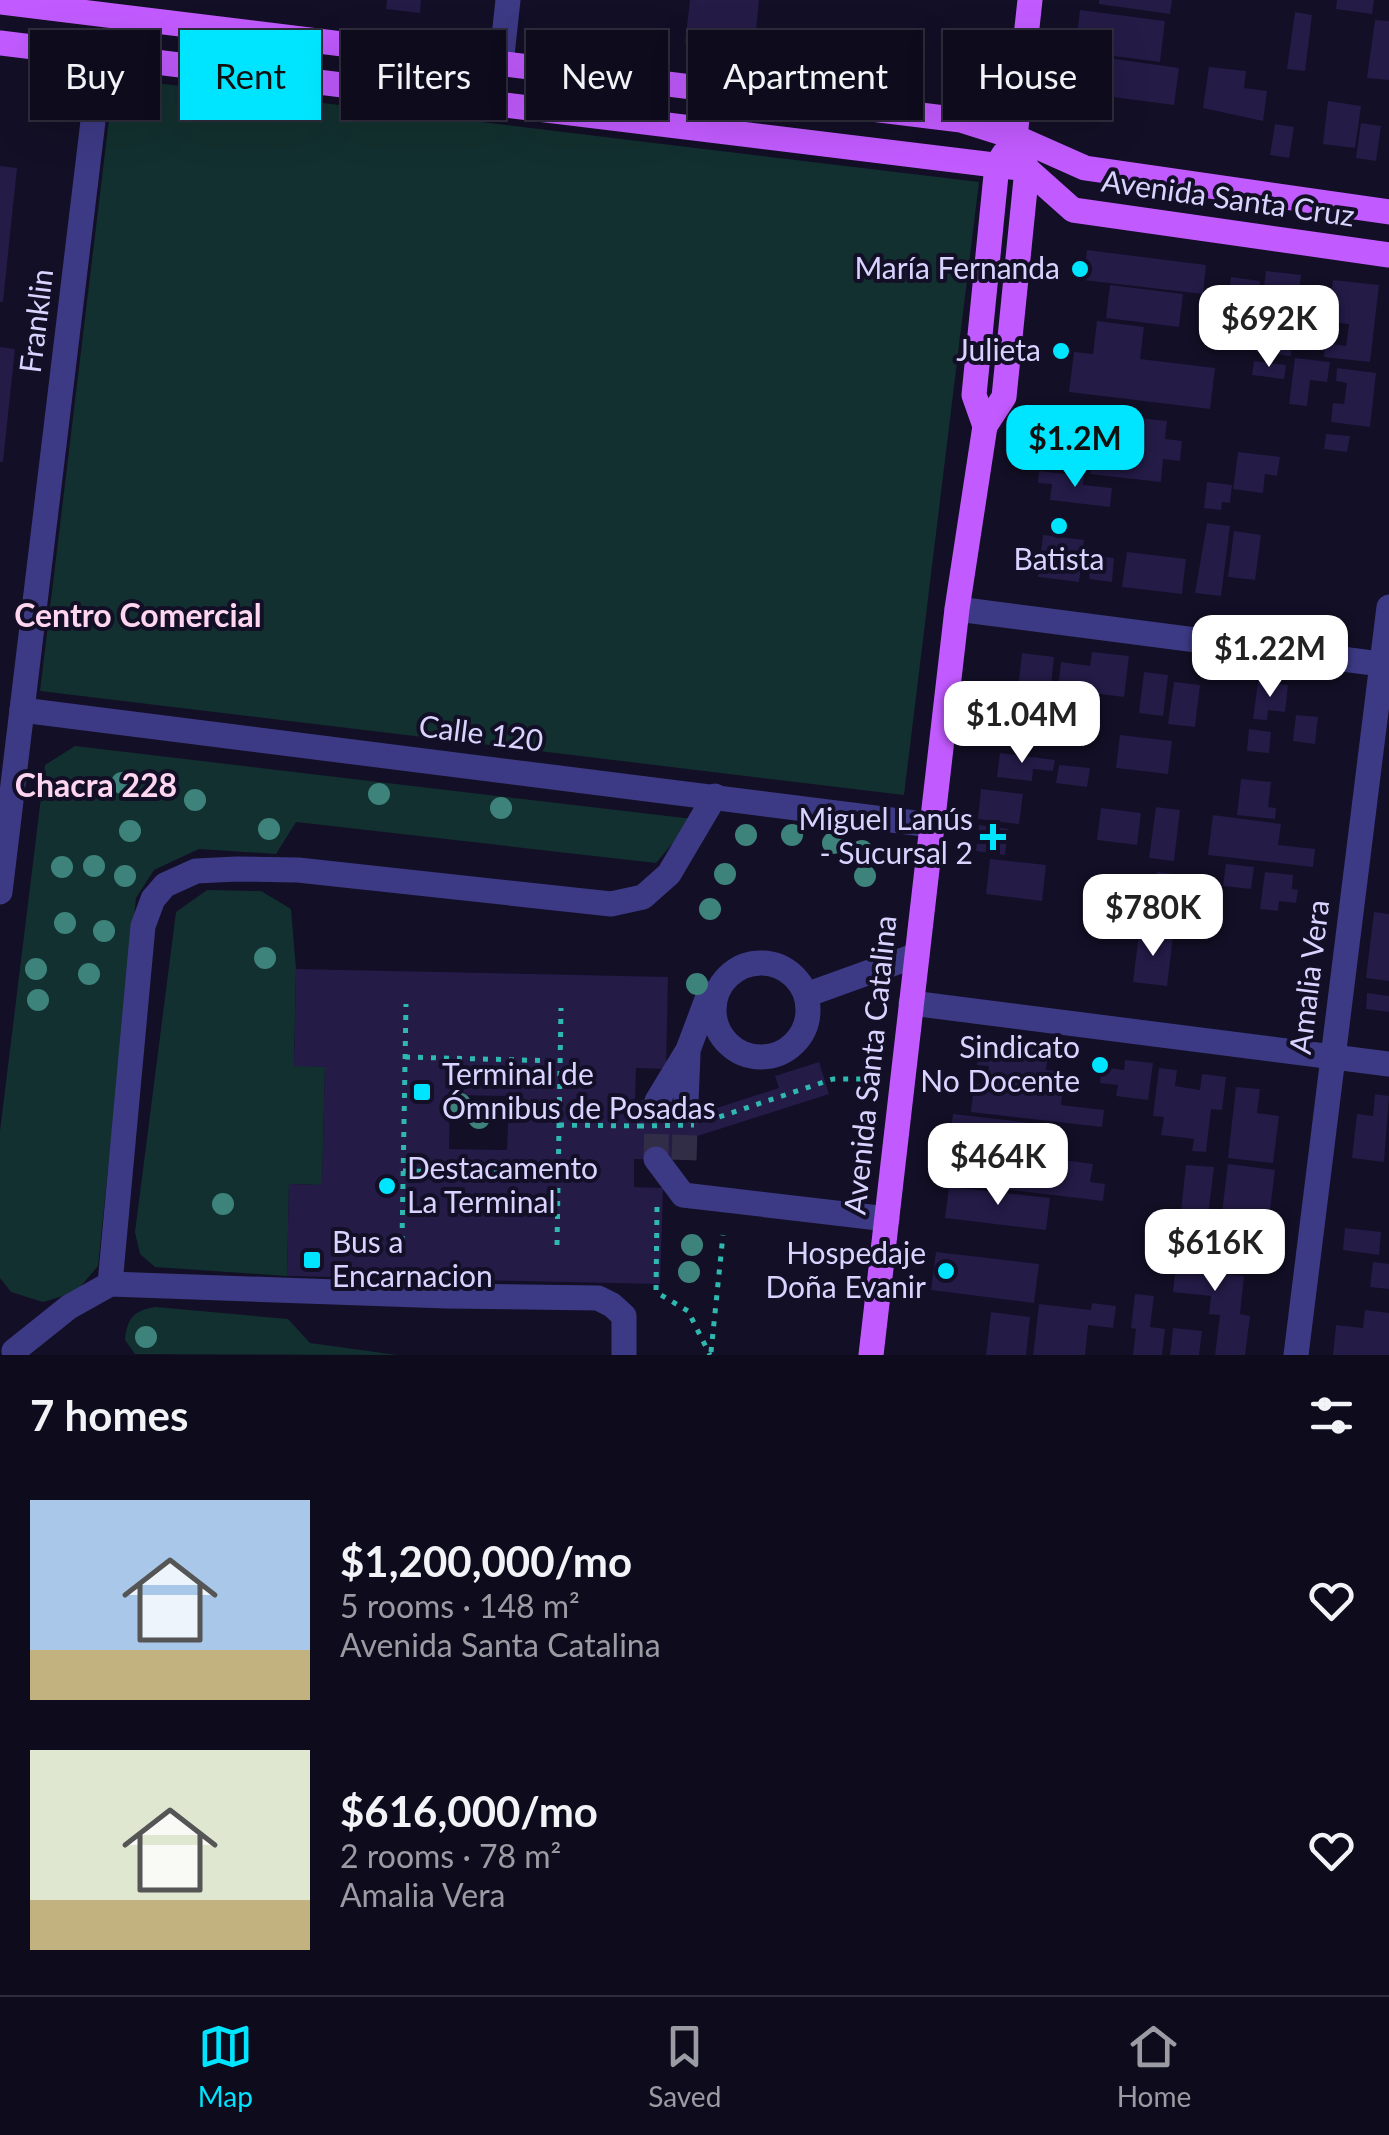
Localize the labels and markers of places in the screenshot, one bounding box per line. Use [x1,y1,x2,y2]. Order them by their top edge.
place label: María Fernanda [854,249,1060,285]
marker: María Fernanda [1069,258,1091,280]
pin: $692K [1199,285,1339,370]
place label: Julieta [956,331,1041,367]
marker: Julieta [1050,340,1072,362]
pin: $1.2M [1005,405,1145,490]
marker: Batista [1048,515,1070,537]
place label: Batista [1013,540,1105,576]
pin: $1.22M [1189,615,1351,700]
pin: $1.04M [941,681,1103,766]
place label: Miguel Lanús - Sucursal 2 [798,800,973,870]
marker: Miguel Lanús - Sucursal 2 [982,826,1004,848]
pin: $780K [1083,874,1223,959]
place label: Sindicato No Docente [920,1028,1080,1098]
marker: Sindicato No Docente [1089,1054,1111,1076]
place label: Terminal de Ómnibus de Posadas [442,1055,716,1125]
marker: Terminal de Ómnibus de Posadas [411,1081,433,1103]
pin: $464K [928,1123,1068,1208]
place label: Destacamento La Terminal [407,1149,598,1219]
marker: Destacamento La Terminal [376,1175,398,1197]
pin: $616K [1145,1209,1285,1294]
place label: Bus a Encarnacion [332,1223,493,1293]
place label: Hospedaje Doña Evanir [765,1234,926,1304]
marker: Bus a Encarnacion [301,1249,323,1271]
marker: Hospedaje Doña Evanir [935,1260,957,1282]

